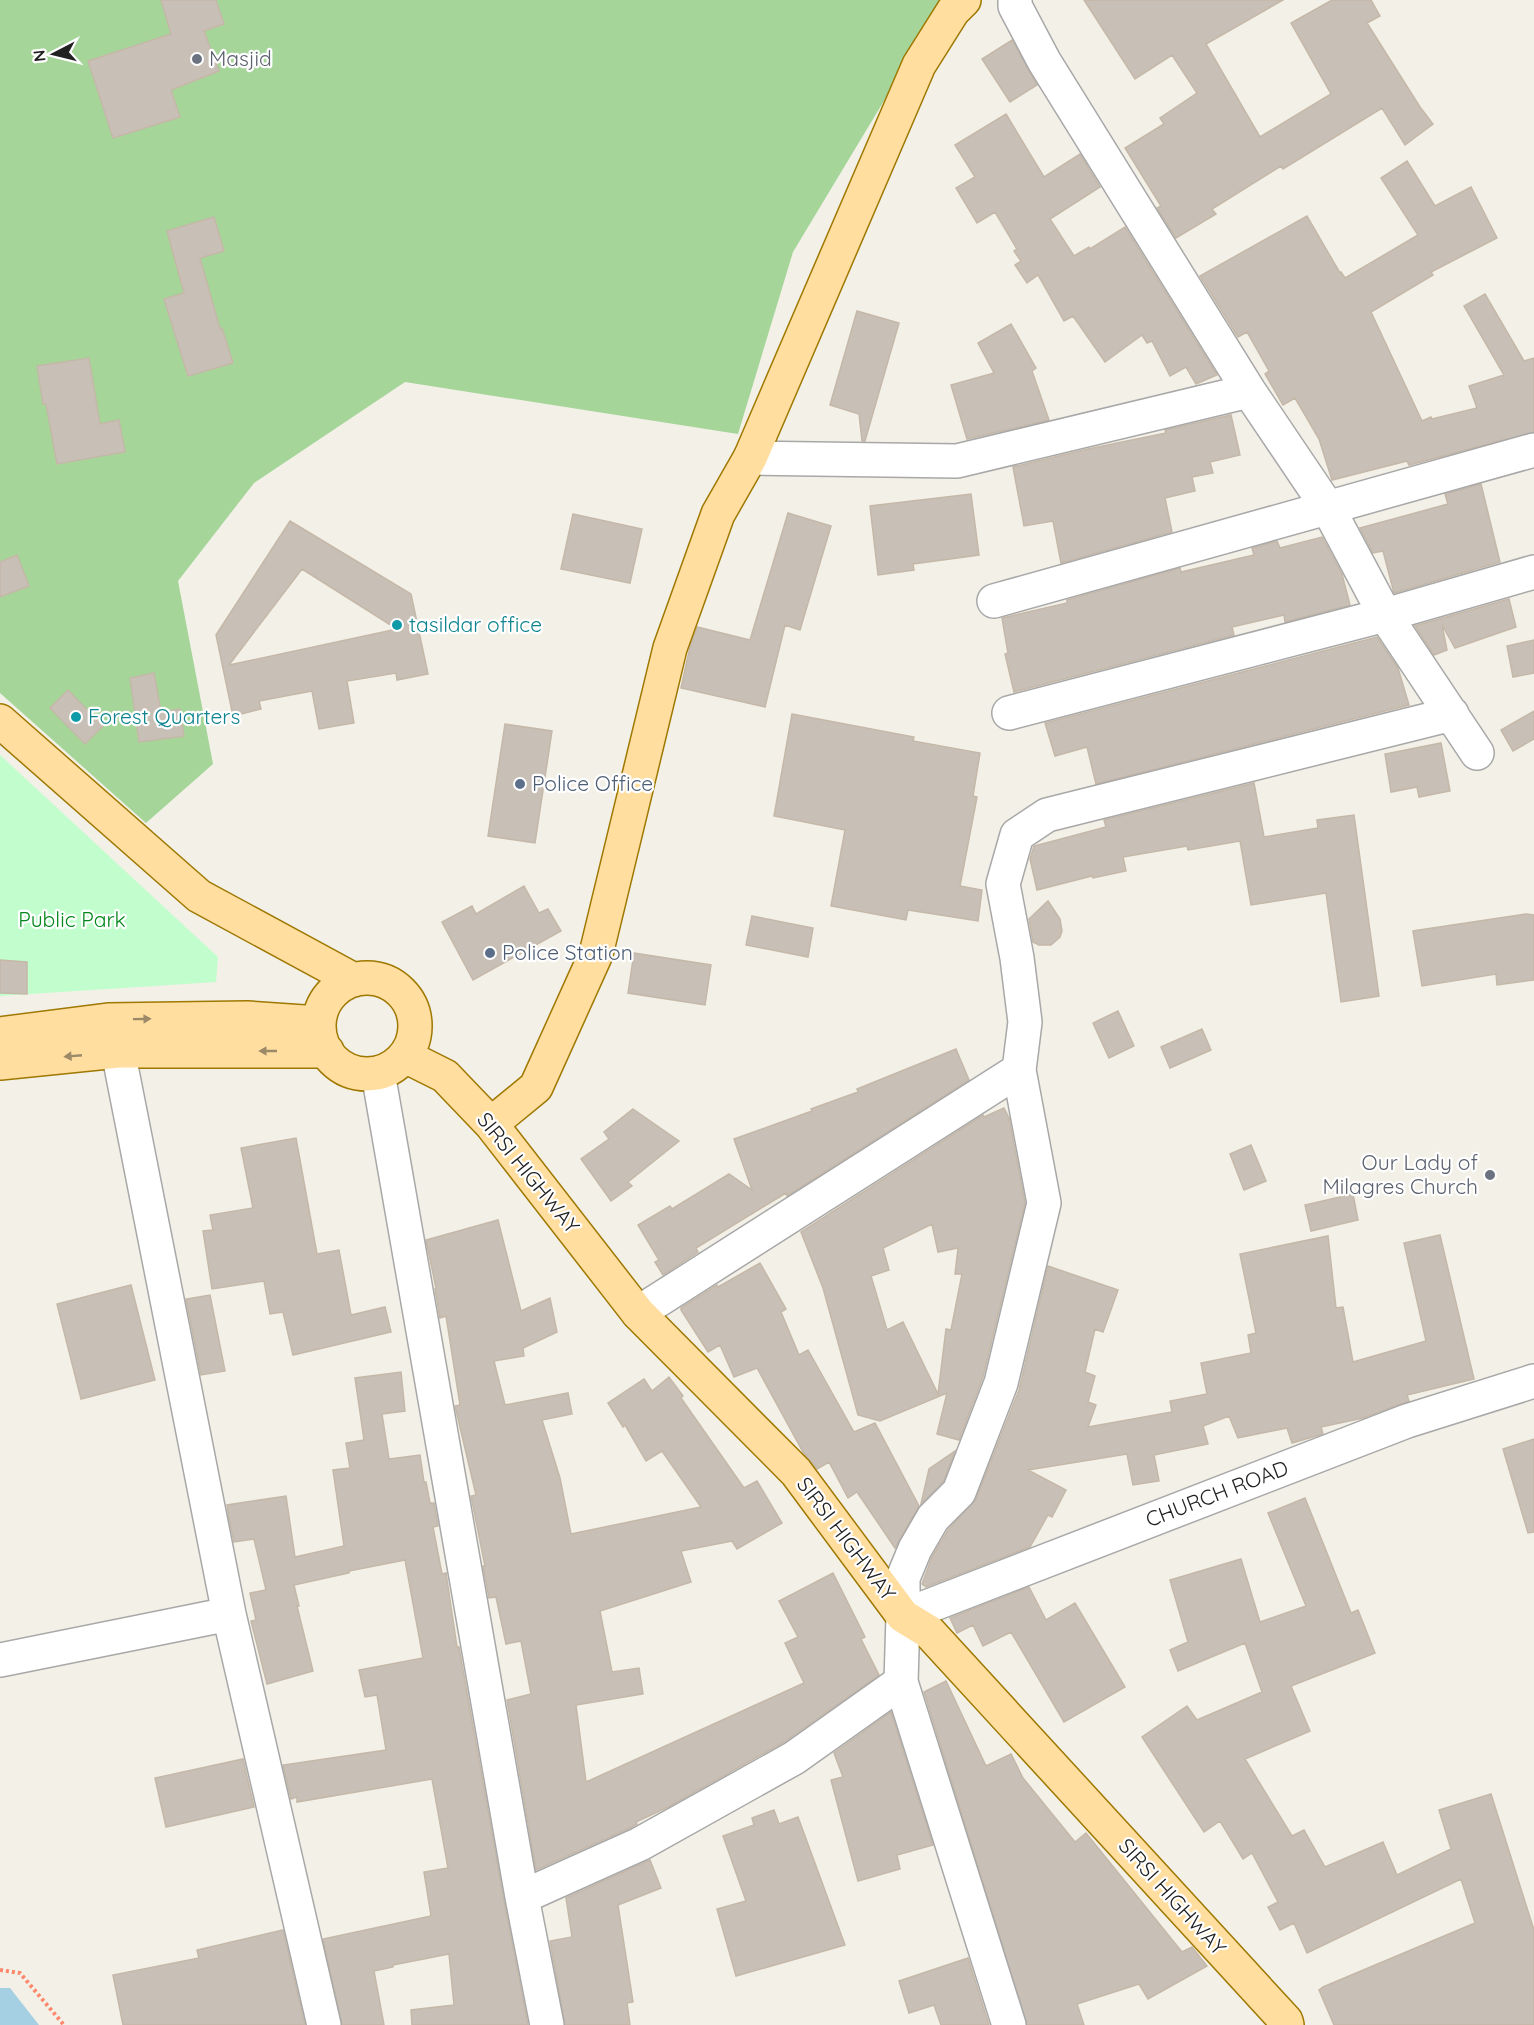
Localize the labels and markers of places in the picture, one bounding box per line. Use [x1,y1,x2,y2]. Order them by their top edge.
place label: Masjid [209,45,272,71]
marker: Masjid [190,52,204,66]
place label: tasildar office [409,611,542,637]
marker: tasildar office [390,618,404,632]
place label: Forest Quarters [88,703,240,729]
marker: Forest Quarters [69,710,83,724]
place label: Police Office [532,770,653,796]
marker: Police Office [513,777,527,791]
place label: Police Station [502,939,633,965]
marker: Police Station [483,946,497,960]
place label: Our Lady of Milagres Church [1322,1149,1478,1199]
marker: Our Lady of Milagres Church [1483,1168,1497,1182]

